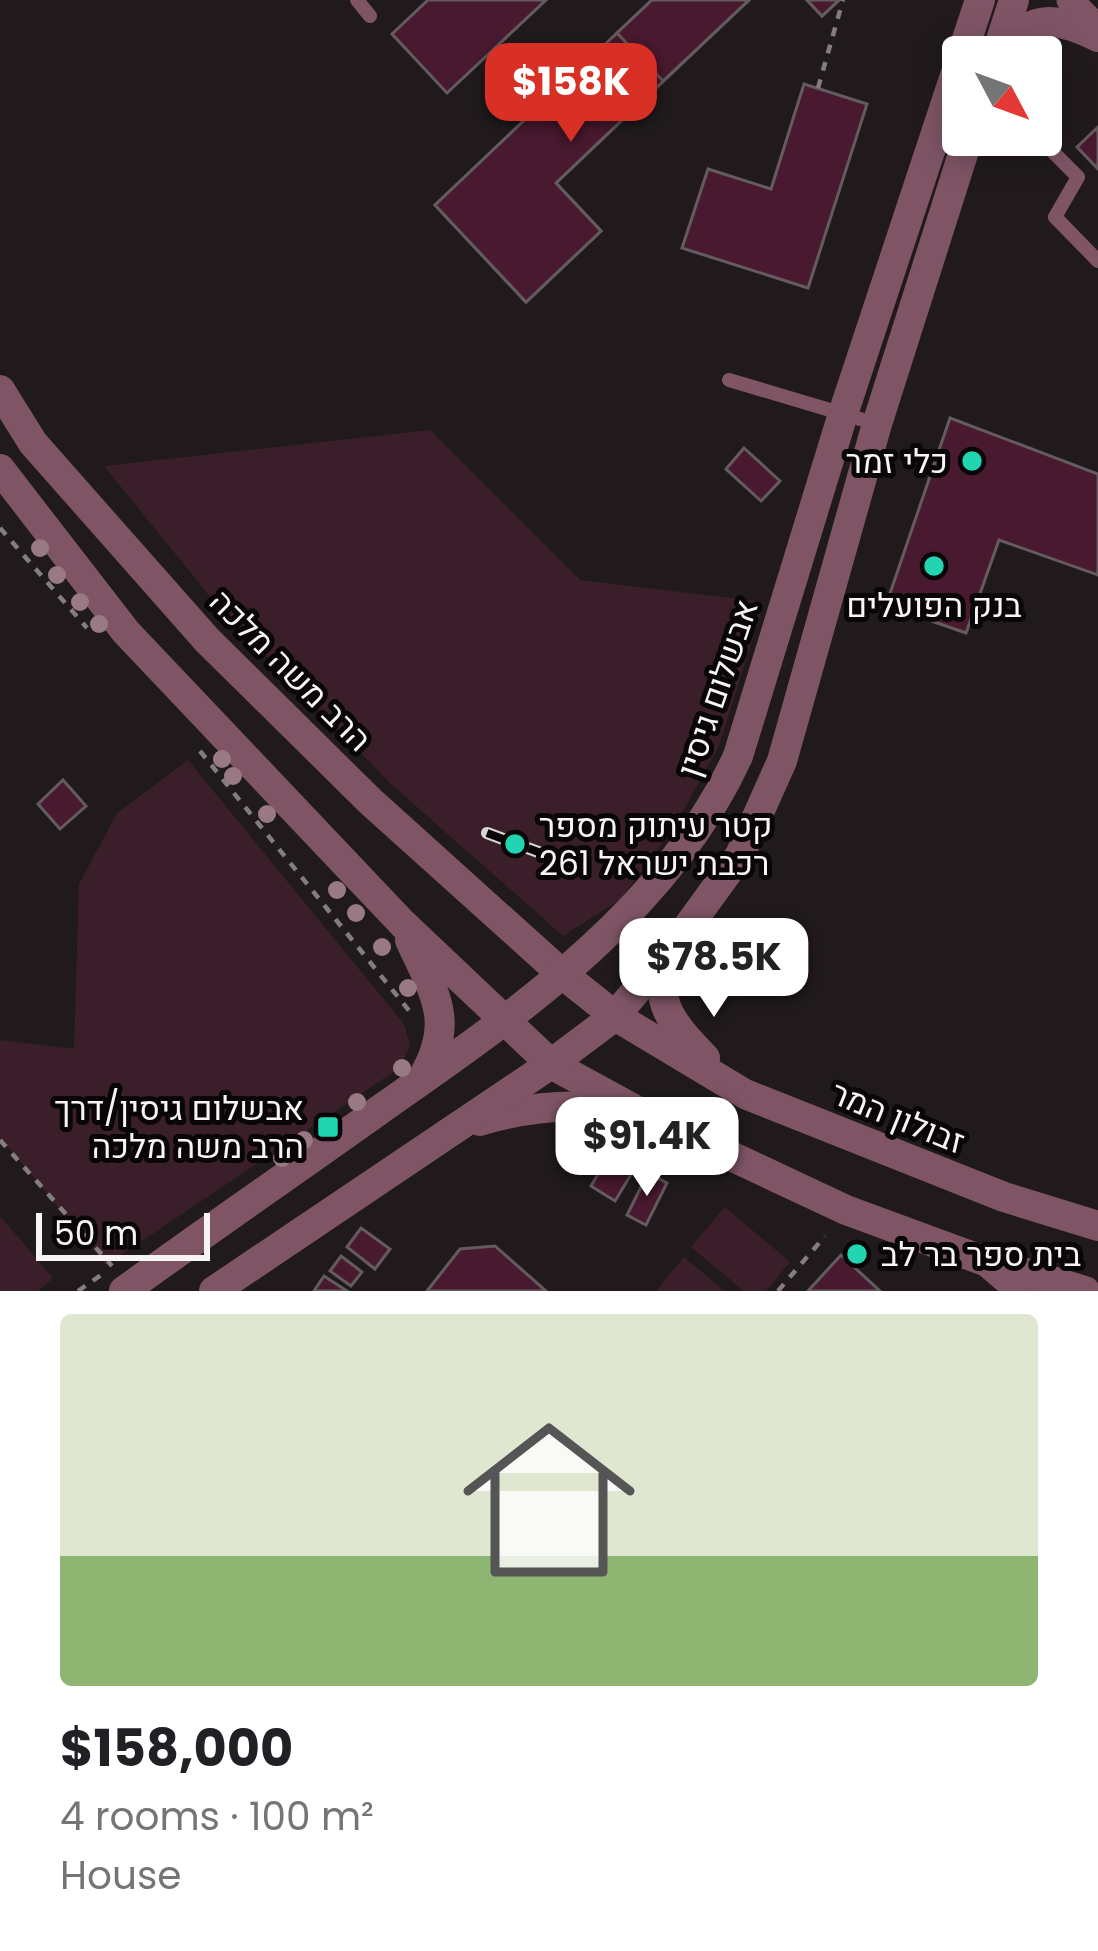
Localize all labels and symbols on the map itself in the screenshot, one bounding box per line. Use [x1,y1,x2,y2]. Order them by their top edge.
north arrow [942,36,1062,156]
pin: $158K [487,43,655,145]
place label: כלי זמר [846,438,948,485]
marker: כלי זמר [959,448,985,474]
marker: בנק הפועלים [921,553,947,579]
street label: הרב משה מלכה [199,579,382,762]
place label: בנק הפועלים [846,582,1022,629]
street label: אבשלום גיסין [665,593,770,783]
place label: קטר עיתוק מספר 261 רכבת ישראל [539,802,772,887]
marker: קטר עיתוק מספר 261 רכבת ישראל [502,831,528,857]
pin: $78.5K [616,918,812,1020]
street label: זבולון המר [824,1069,972,1166]
place label: אבשלום גיסין/דרך הרב משה מלכה [54,1085,304,1170]
pin: $91.4K [549,1097,745,1199]
marker: אבשלום גיסין/דרך הרב משה מלכה [315,1114,341,1140]
scale bar [36,1207,210,1260]
place label: בית ספר בר לב [881,1231,1081,1278]
marker: בית ספר בר לב [844,1241,870,1267]

